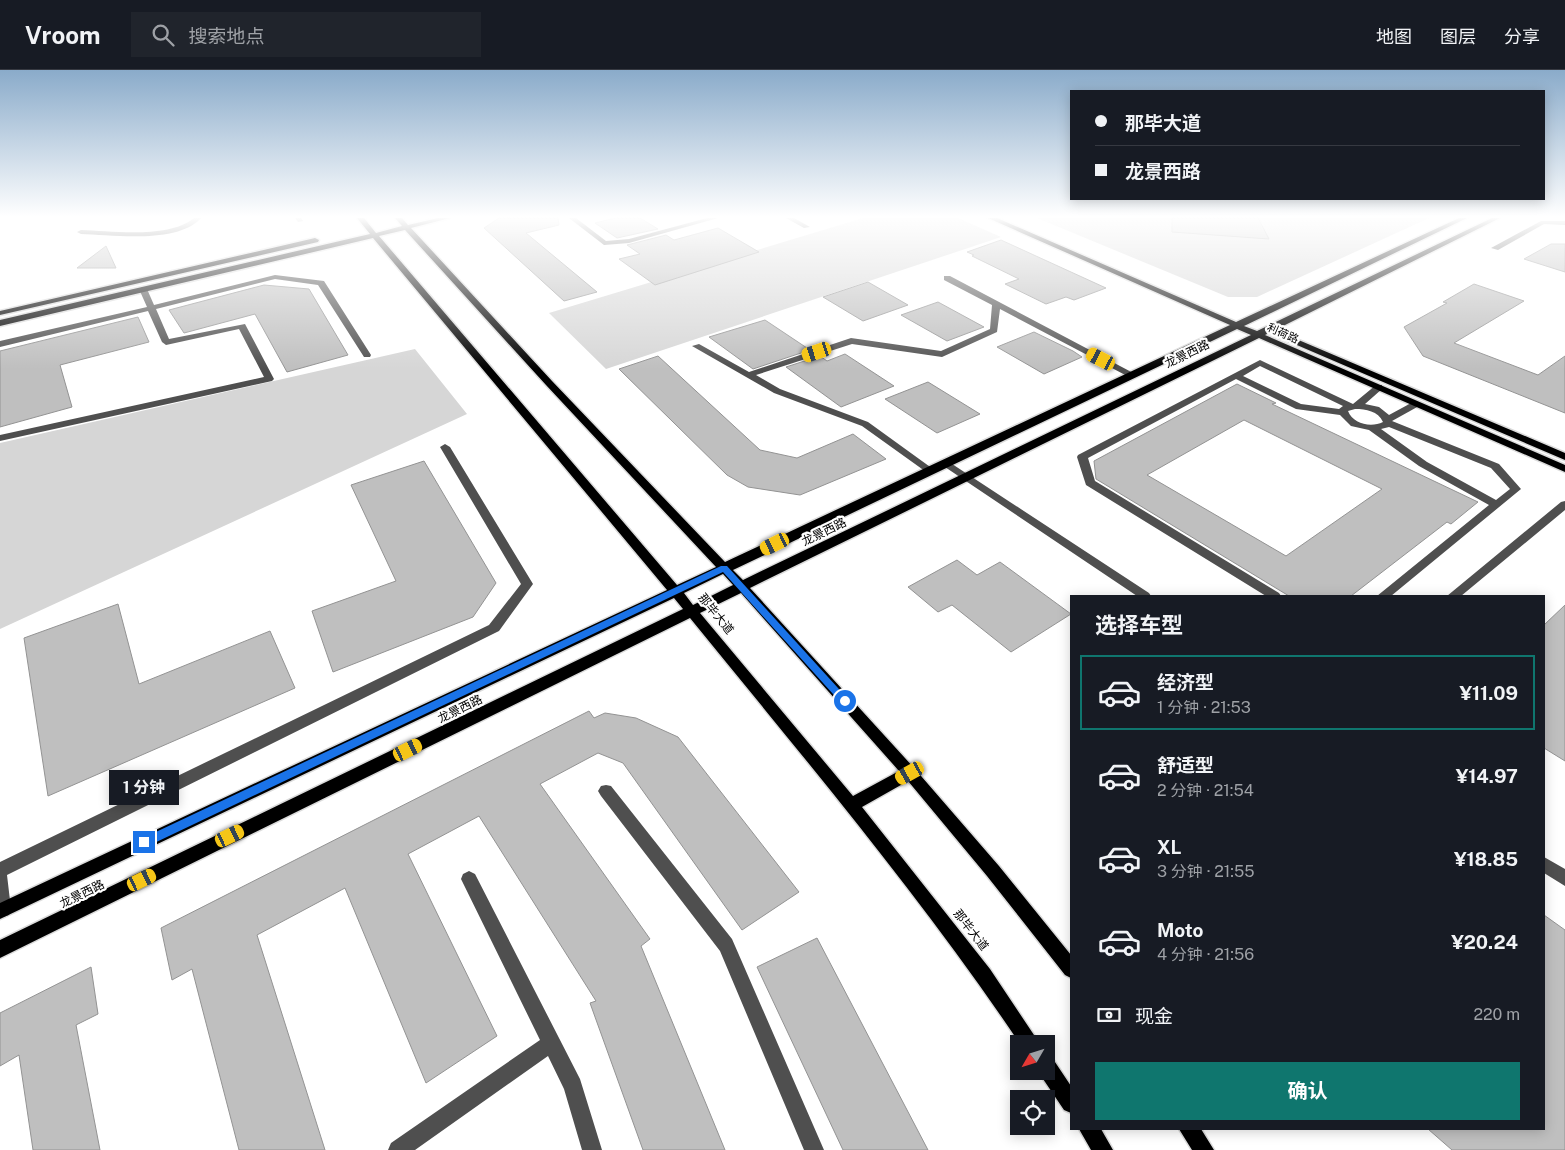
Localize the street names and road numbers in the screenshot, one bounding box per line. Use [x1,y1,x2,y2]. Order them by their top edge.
street label: 利荷路 [1265,321,1301,345]
street label: 龙景西路 [1162,337,1212,371]
street label: 龙景西路 [799,515,849,549]
street label: 那毕大道 [695,591,737,637]
street label: 龙景西路 [435,692,485,726]
street label: 龙景西路 [57,877,107,911]
street label: 那毕大道 [951,907,991,953]

